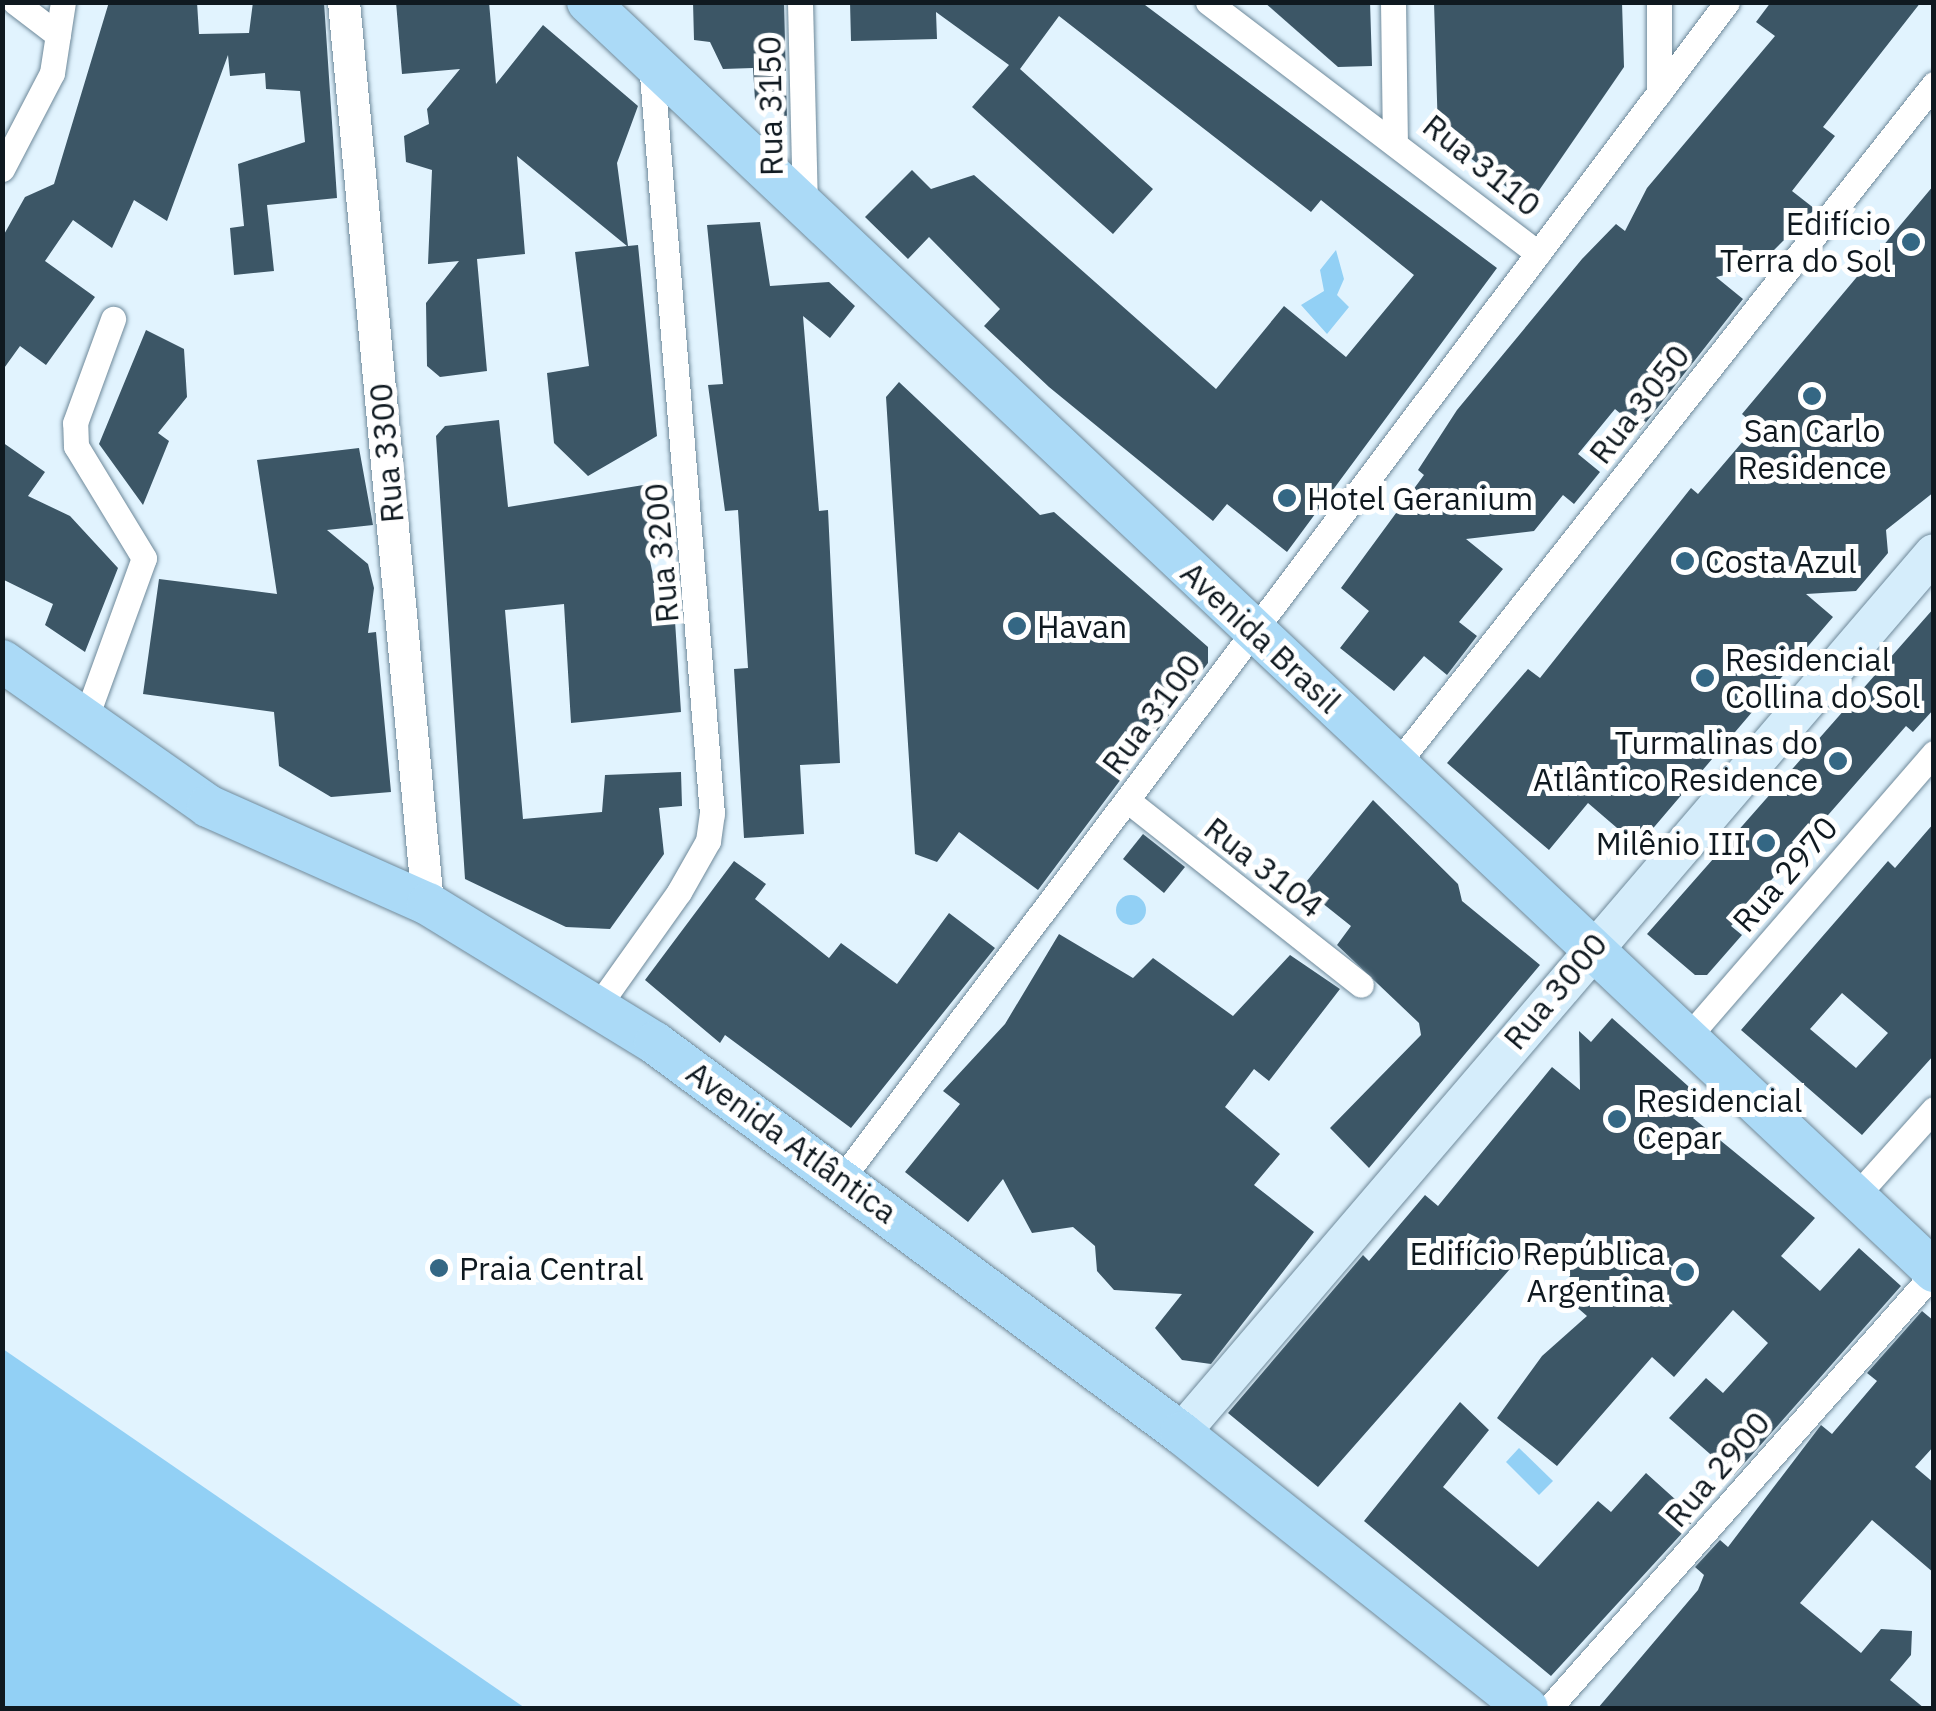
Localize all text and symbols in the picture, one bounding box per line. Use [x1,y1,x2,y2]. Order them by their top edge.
street label: Rua 3150 [750,36,790,176]
street label: Rua 3110 [1415,106,1549,224]
place label: Edifício Terra do Sol [1720,205,1891,280]
marker: Edifício Terra do Sol [1900,231,1922,253]
street label: Rua 3050 [1581,337,1697,471]
street label: Rua 3300 [361,382,411,524]
marker: San Carlo Residence [1801,385,1823,407]
place label: San Carlo Residence [1738,412,1886,487]
place label: Hotel Geranium [1307,479,1533,517]
street label: Rua 3200 [636,482,686,624]
marker: Hotel Geranium [1276,487,1298,509]
place label: Costa Azul [1705,542,1857,580]
marker: Costa Azul [1674,550,1696,572]
street label: Avenida Brasil [1173,553,1349,721]
place label: Havan [1037,607,1127,645]
marker: Havan [1006,615,1028,637]
place label: Residencial Collina do Sol [1725,641,1920,716]
street label: Rua 3100 [1094,647,1208,781]
marker: Residencial Collina do Sol [1694,667,1716,689]
place label: Turmalinas do Atlântico Residence [1533,724,1818,799]
marker: Turmalinas do Atlântico Residence [1827,750,1849,772]
street label: Rua 3104 [1197,809,1331,925]
street label: Rua 2970 [1725,809,1845,939]
place label: Milênio III [1596,824,1746,862]
marker: Milênio III [1755,832,1777,854]
street label: Rua 3000 [1495,925,1615,1057]
street label: Avenida Atlântica [679,1053,905,1231]
place label: Residencial Cepar [1637,1082,1802,1157]
marker: Residencial Cepar [1606,1108,1628,1130]
place label: Edifício República Argentina [1409,1235,1665,1310]
place label: Praia Central [459,1249,644,1287]
marker: Praia Central [428,1257,450,1279]
marker: Edifício República Argentina [1674,1261,1696,1283]
street label: Rua 2900 [1657,1404,1777,1534]

